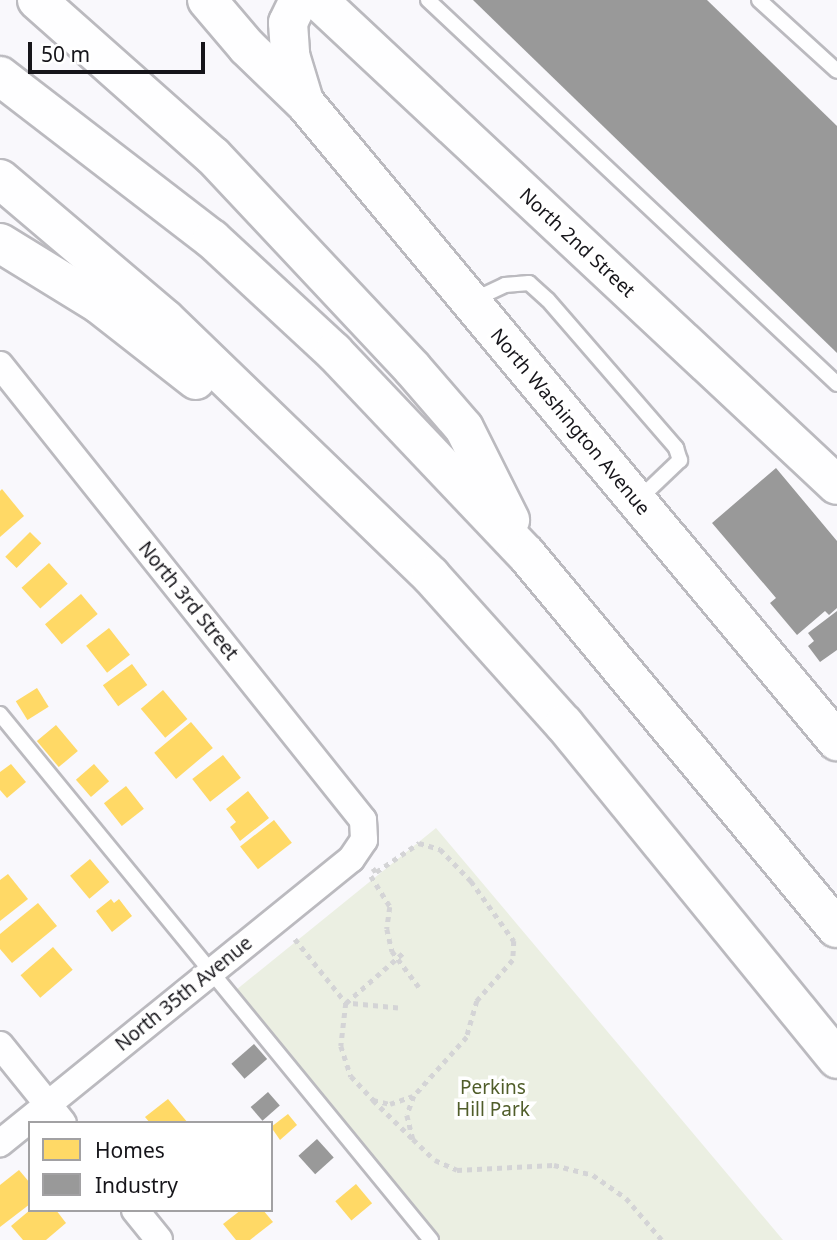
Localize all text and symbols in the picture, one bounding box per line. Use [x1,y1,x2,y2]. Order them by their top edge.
scale bar [32,28,208,72]
text: 50 m [41,40,90,68]
street label: North 2nd Street [515,184,639,302]
street label: North Washington Avenue [485,324,655,520]
street label: North 3rd Street [133,537,243,665]
street label: North 35th Avenue [111,932,257,1056]
park label: Perkins Hill Park [456,1077,530,1121]
legend [28,1121,273,1212]
text: Homes [95,1136,165,1164]
text: Industry [95,1171,178,1199]

